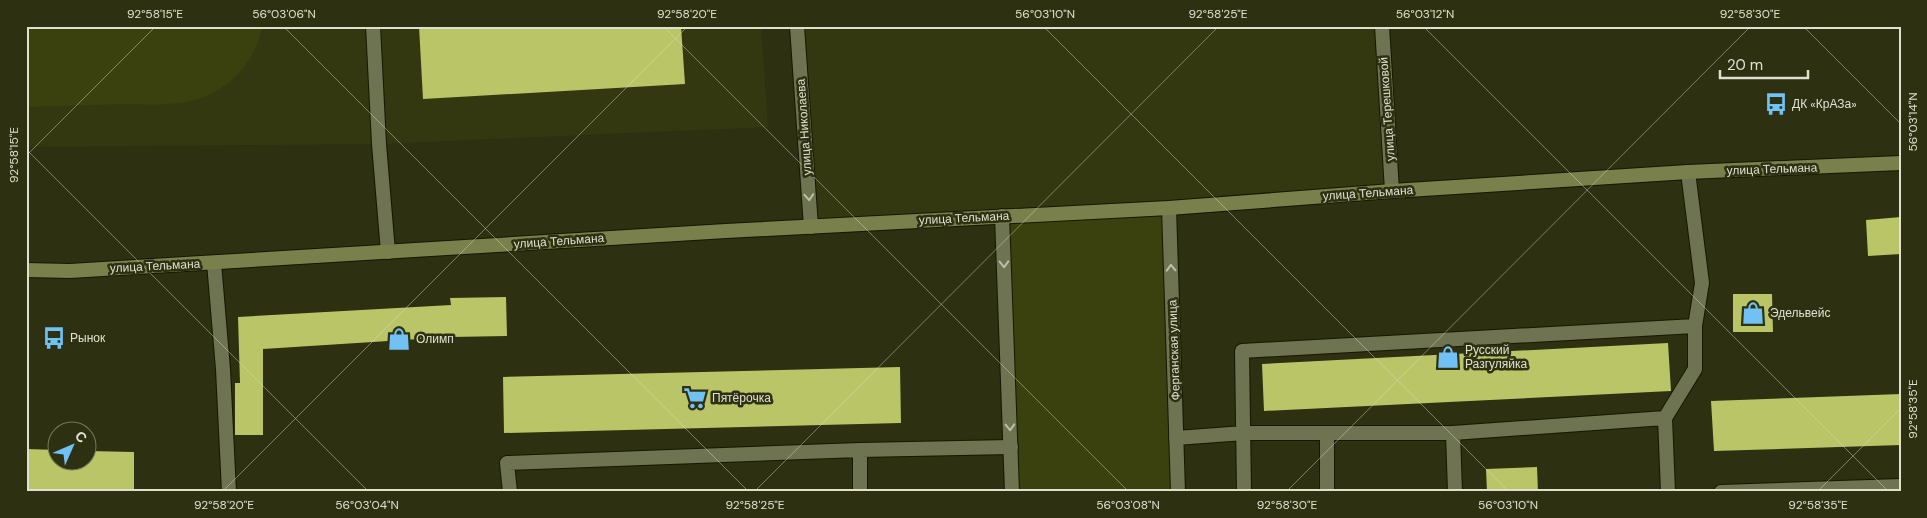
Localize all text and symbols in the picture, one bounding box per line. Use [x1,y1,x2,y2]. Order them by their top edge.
text: 92°58'15"E [127,6,183,22]
text: 56°03'06"N [252,6,316,22]
text: 92°58'20"E [657,6,717,22]
text: 56°03'10"N [1015,6,1075,22]
text: 92°58'25"E [1188,6,1248,22]
text: 56°03'12"N [1396,6,1454,22]
text: 92°58'30"E [1720,6,1780,22]
scale bar [1720,48,1807,80]
text: 20 m [1727,55,1763,75]
street label: улица Терешковой [1375,56,1399,162]
street label: улица Николаева [793,78,815,176]
bus stop icon: ДК «КрАЗа» [1763,91,1789,117]
text: 56°03'14"N [1905,93,1921,152]
place label: ДК «КрАЗа» [1792,96,1857,112]
text: 92°58'15"E [6,127,22,183]
street label: улица Тельмана [1726,159,1818,179]
street label: улица Тельмана [1322,182,1414,204]
one-way arrow [803,193,814,201]
street label: улица Тельмана [918,208,1010,228]
street label: улица Тельмана [513,230,605,252]
street label: улица Тельмана [109,256,201,276]
one-way arrow [999,261,1009,269]
one-way arrow [1166,264,1177,272]
street label: Ферганская улица [1164,299,1184,401]
shop icon: Эдельвейс [1740,300,1766,326]
place label: Эдельвейс [1770,305,1830,321]
bus stop icon: Рынок [41,325,67,351]
shop icon: Олимп [386,326,412,352]
place label: Рынок [70,330,106,346]
place label: Олимп [416,331,454,347]
place label: Русский Разгуляйка [1465,342,1527,372]
shop icon: Русский Разгуляйка [1435,344,1461,370]
text: 92°58'35"E [1905,379,1921,439]
supermarket icon: Пятёрочка [682,385,708,411]
place label: Пятёрочка [712,390,771,406]
north arrow [48,420,98,470]
one-way arrow [1005,424,1015,431]
text: С [71,427,91,447]
text: 92°58'20"E [194,497,254,513]
text: 56°03'04"N [335,497,399,513]
text: 92°58'25"E [725,497,785,513]
text: 56°03'08"N [1096,497,1160,513]
text: 92°58'30"E [1257,497,1317,513]
text: 56°03'10"N [1478,497,1538,513]
text: 92°58'35"E [1788,497,1848,513]

